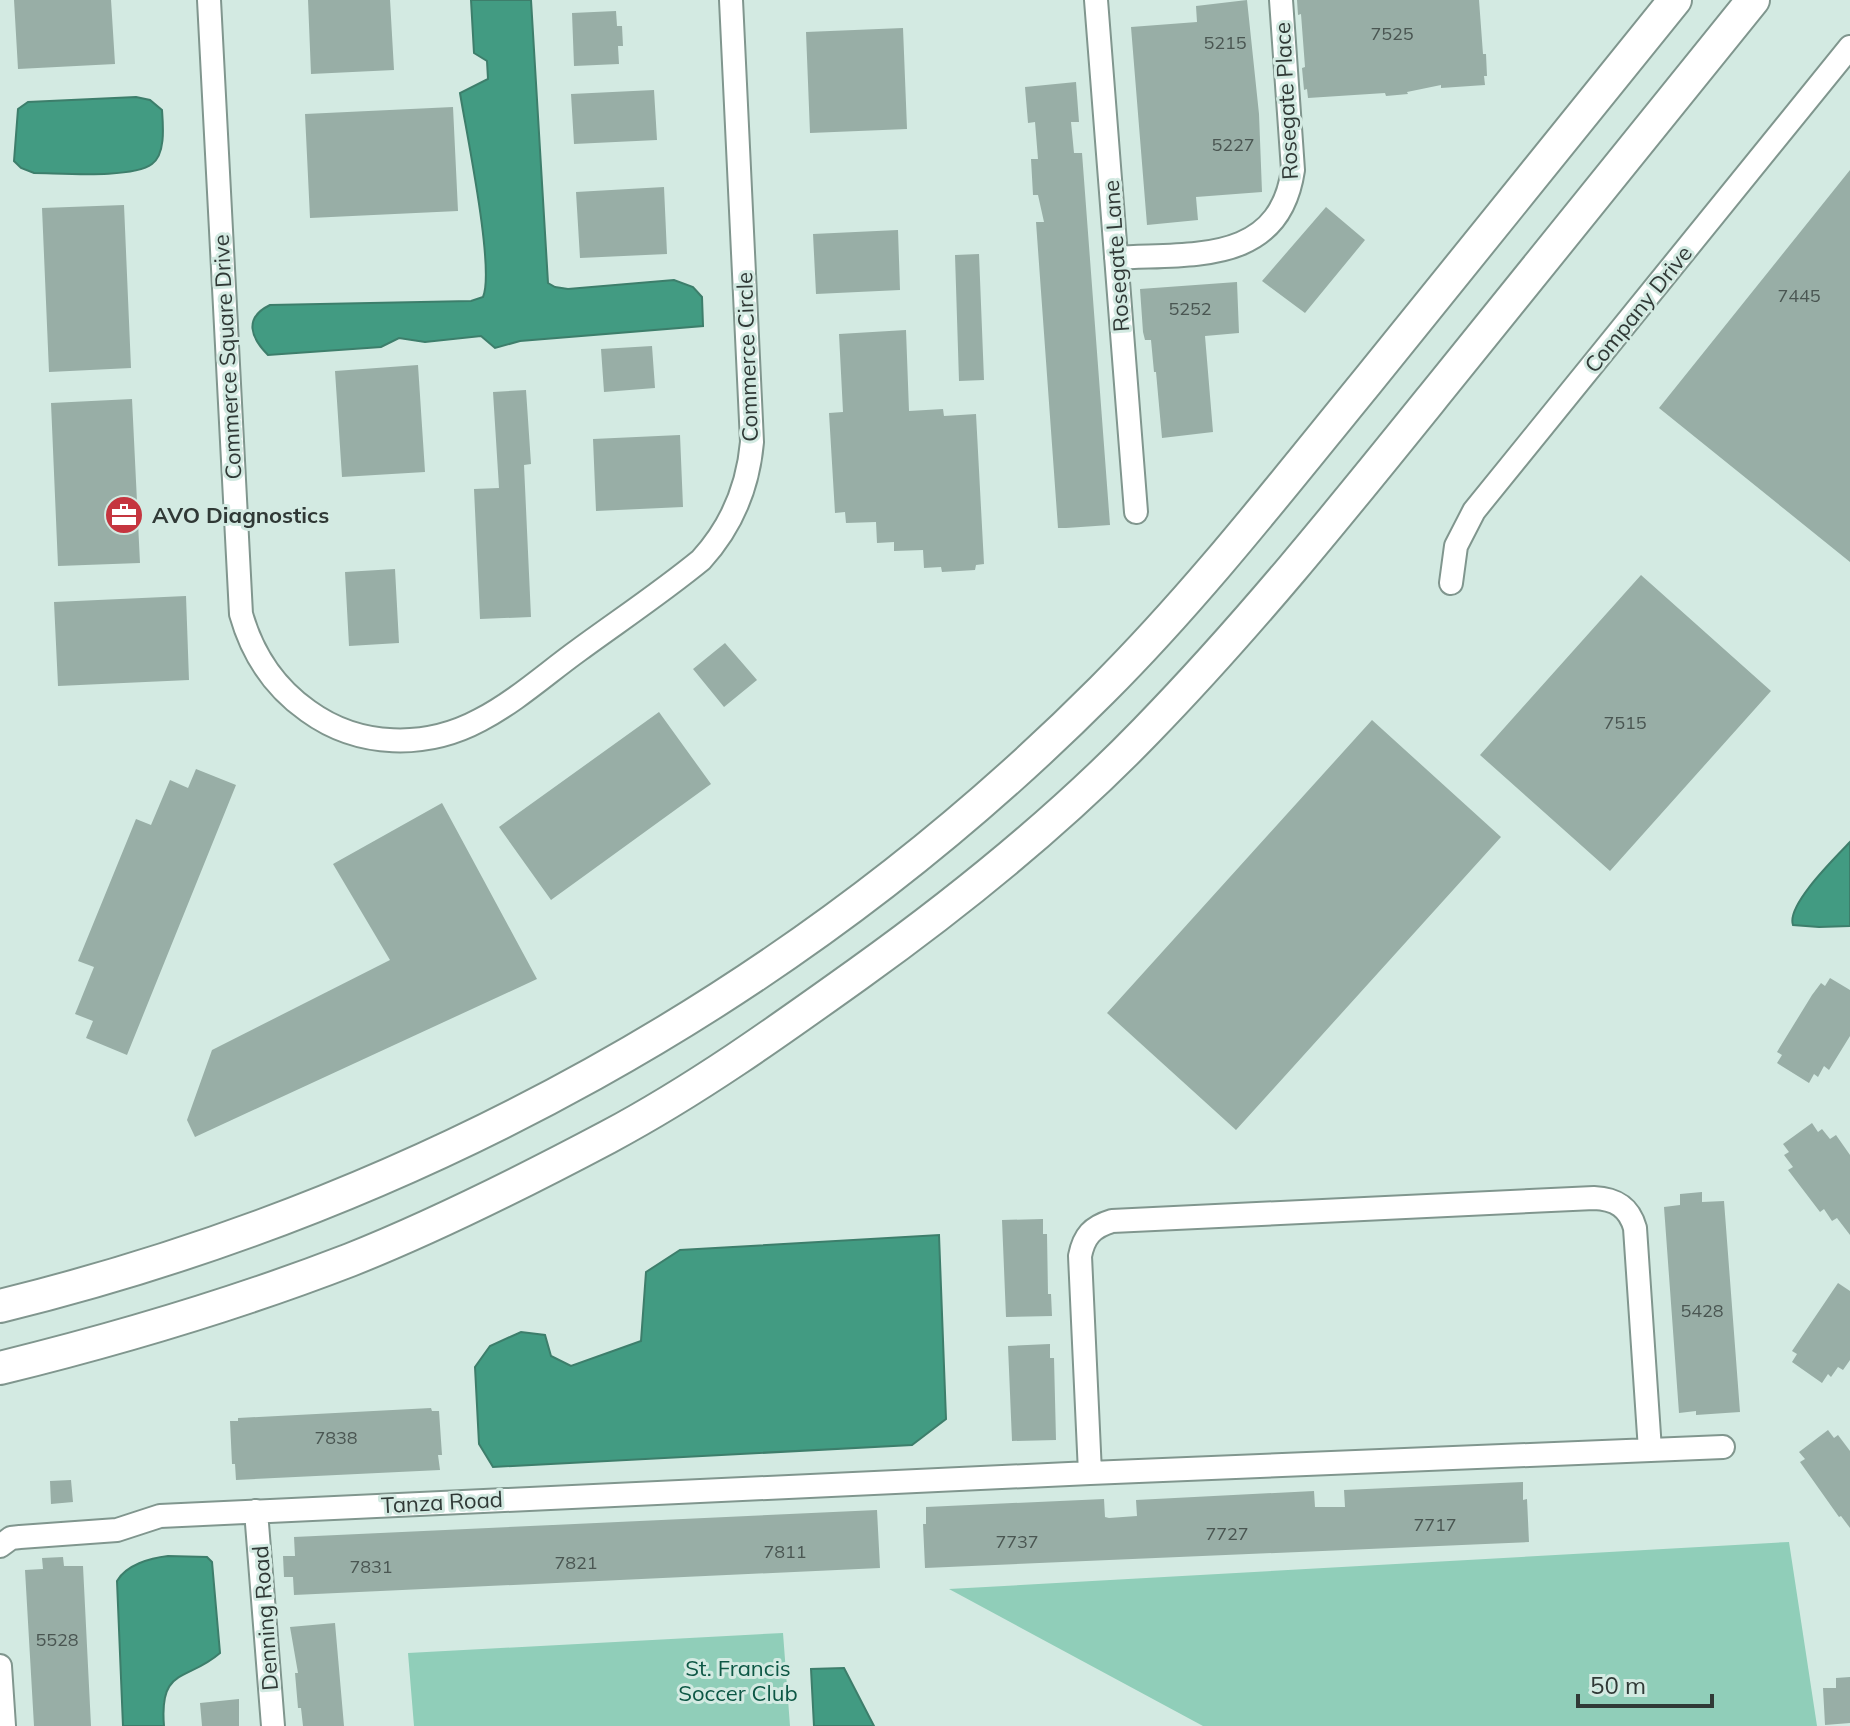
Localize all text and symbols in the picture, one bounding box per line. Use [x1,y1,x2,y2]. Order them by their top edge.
street label: Rosegate Place [1268,22,1304,180]
house number: 7525 [1370,22,1414,45]
house number: 5215 [1203,31,1247,54]
house number: 5227 [1211,133,1255,156]
street label: Rosegate Lane [1097,179,1135,333]
street label: Commerce Square Drive [207,234,247,480]
street label: Company Drive [1578,240,1698,378]
street label: Commerce Circle [730,272,764,442]
house number: 7445 [1777,284,1821,307]
house number: 5252 [1168,297,1212,320]
office icon: AVO Diagnostics [103,494,145,536]
place label: AVO Diagnostics [152,501,329,529]
house number: 7515 [1603,711,1647,734]
house number: 5428 [1680,1299,1724,1322]
house number: 7838 [314,1426,358,1449]
street label: Tanza Road [380,1485,504,1519]
house number: 7717 [1413,1513,1457,1536]
house number: 7727 [1205,1522,1249,1545]
house number: 7737 [995,1530,1039,1553]
house number: 7811 [763,1540,807,1563]
street label: Denning Road [246,1545,284,1691]
house number: 7821 [554,1551,598,1574]
house number: 7831 [349,1555,393,1578]
house number: 5528 [35,1628,79,1651]
park label: St. Francis Soccer Club [678,1654,798,1707]
scale bar [1578,1658,1712,1708]
text: 50 m [1590,1670,1646,1700]

